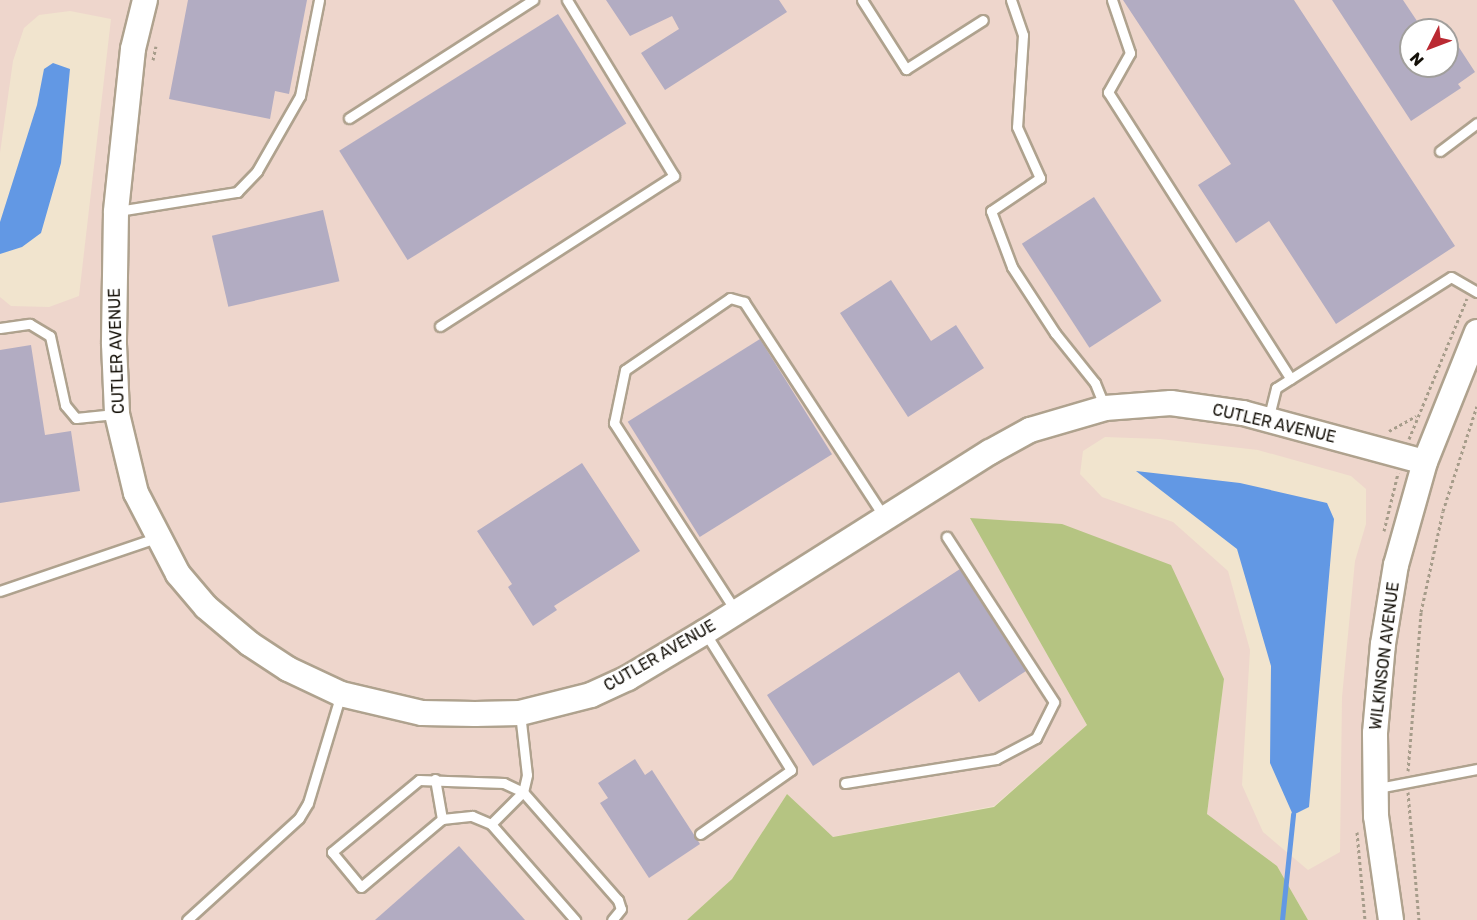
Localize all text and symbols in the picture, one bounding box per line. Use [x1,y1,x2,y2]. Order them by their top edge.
north arrow [1399,18,1459,78]
text: N [1406,48,1428,70]
street label: CUTLER AVENUE [105,288,129,414]
street label: CUTLER AVENUE [1210,400,1338,448]
street label: WILKINSON AVENUE [1366,581,1404,731]
street label: CUTLER AVENUE [600,616,720,696]

